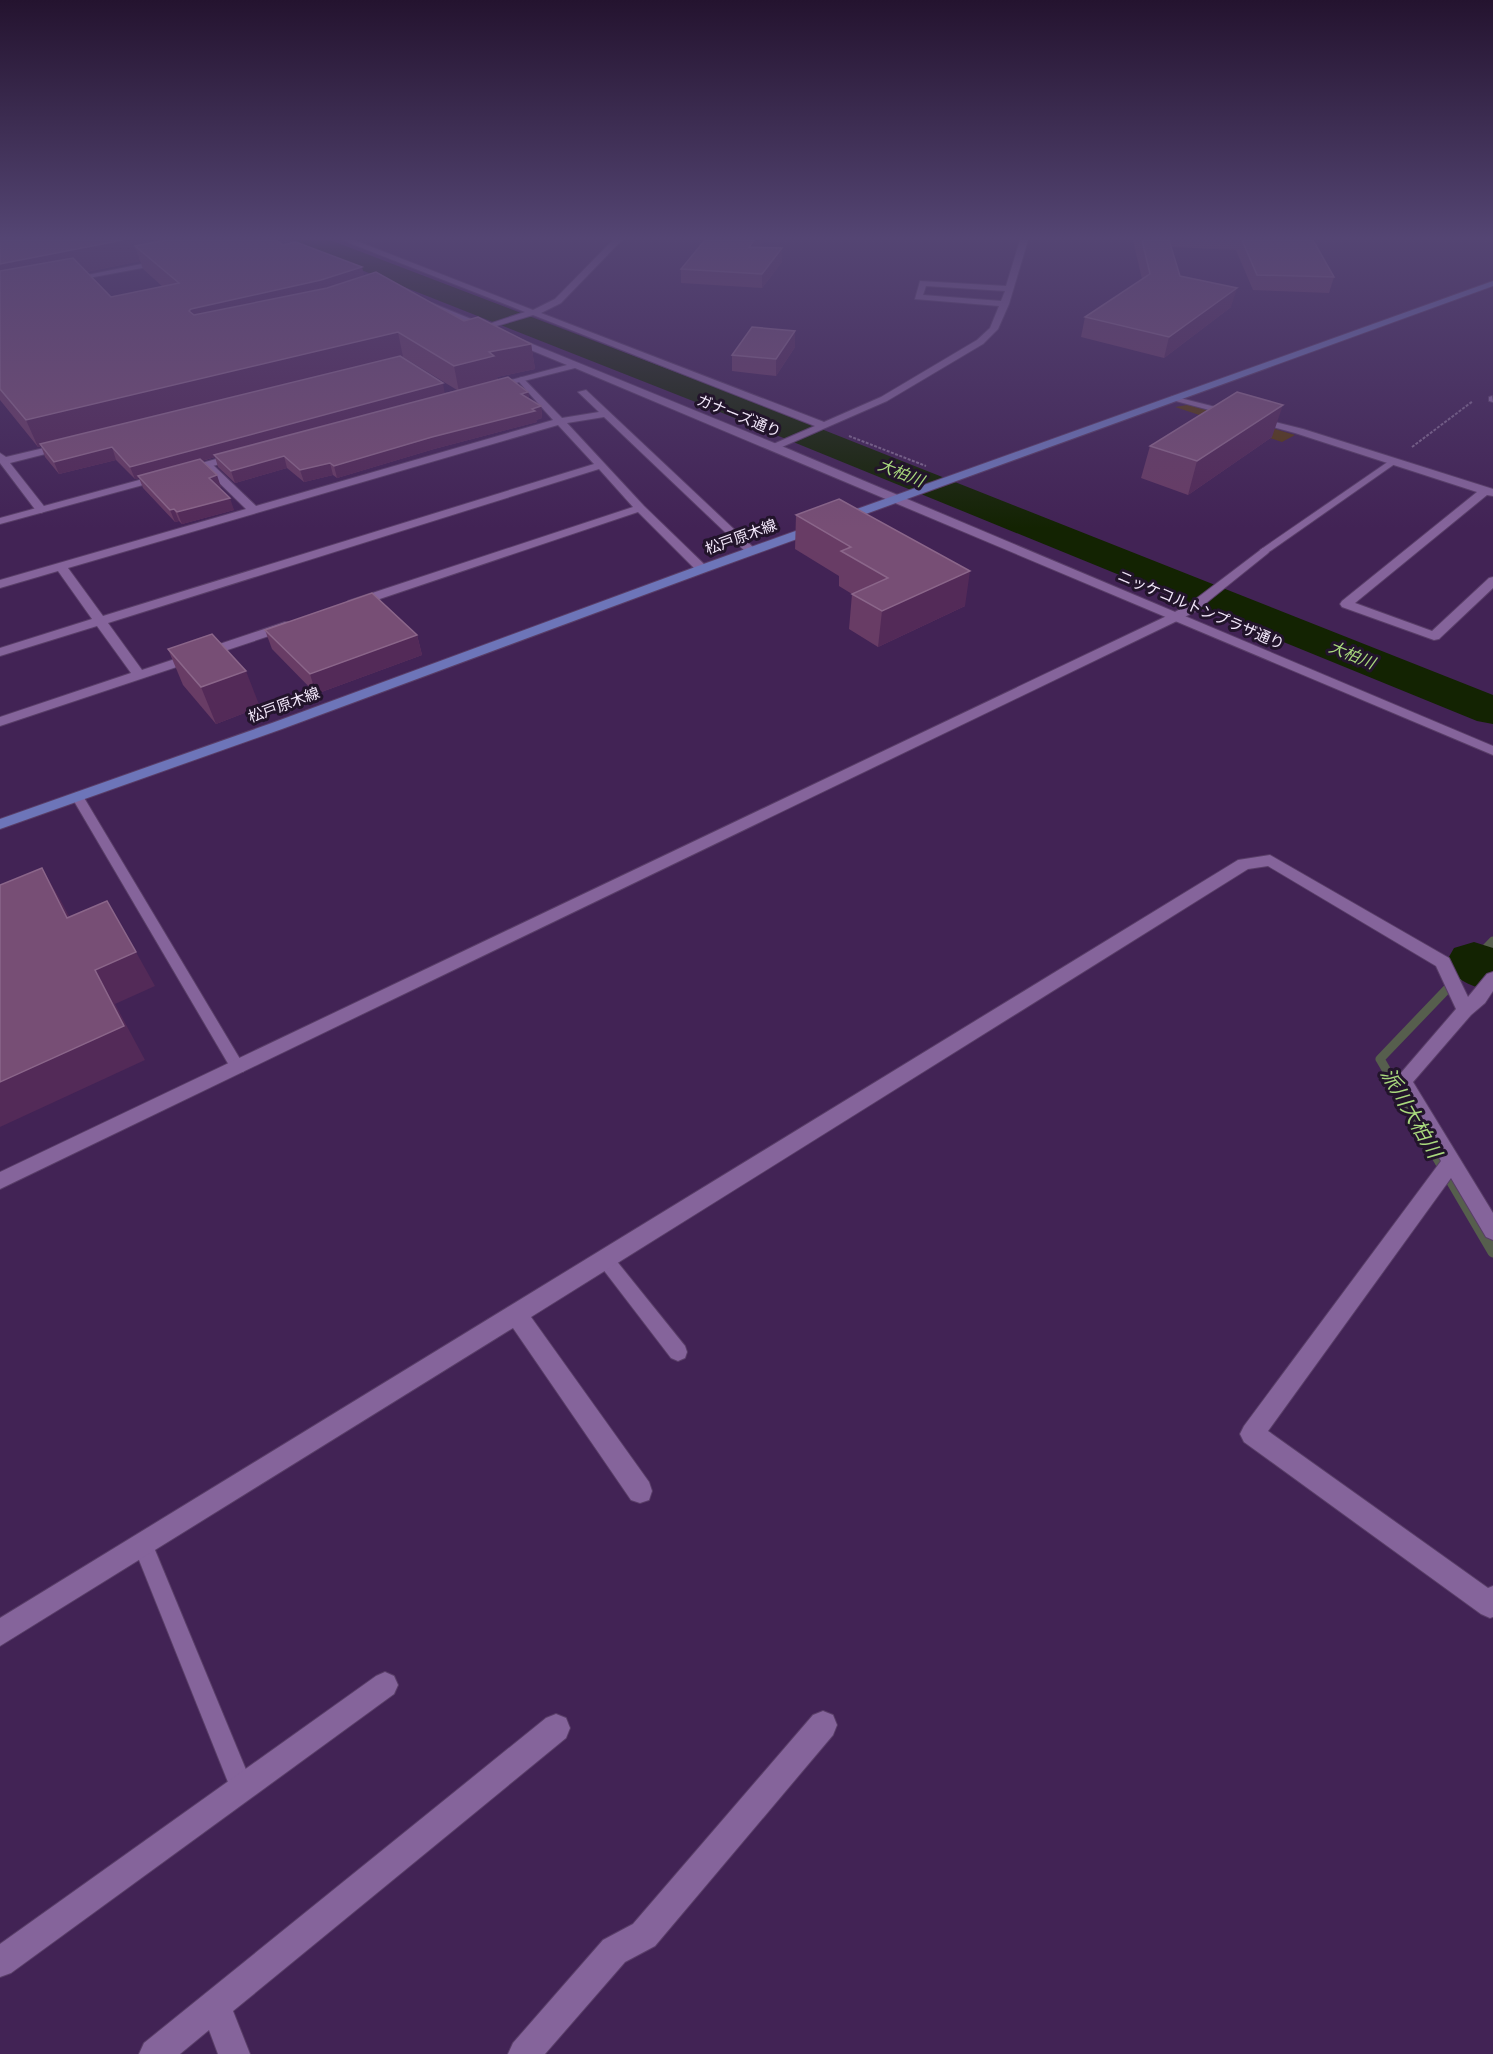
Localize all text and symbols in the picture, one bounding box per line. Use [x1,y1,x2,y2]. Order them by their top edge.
street label: ガナーズ通り [693,389,785,443]
water label: 大柏川 [874,453,929,493]
street label: 松戸原木線 [702,514,780,560]
street label: ニッケコルトンプラザ通り [1114,565,1288,655]
water label: 大柏川 [1325,635,1380,675]
street label: 松戸原木線 [245,682,323,728]
water label: 派川大柏川 [1373,1062,1450,1165]

